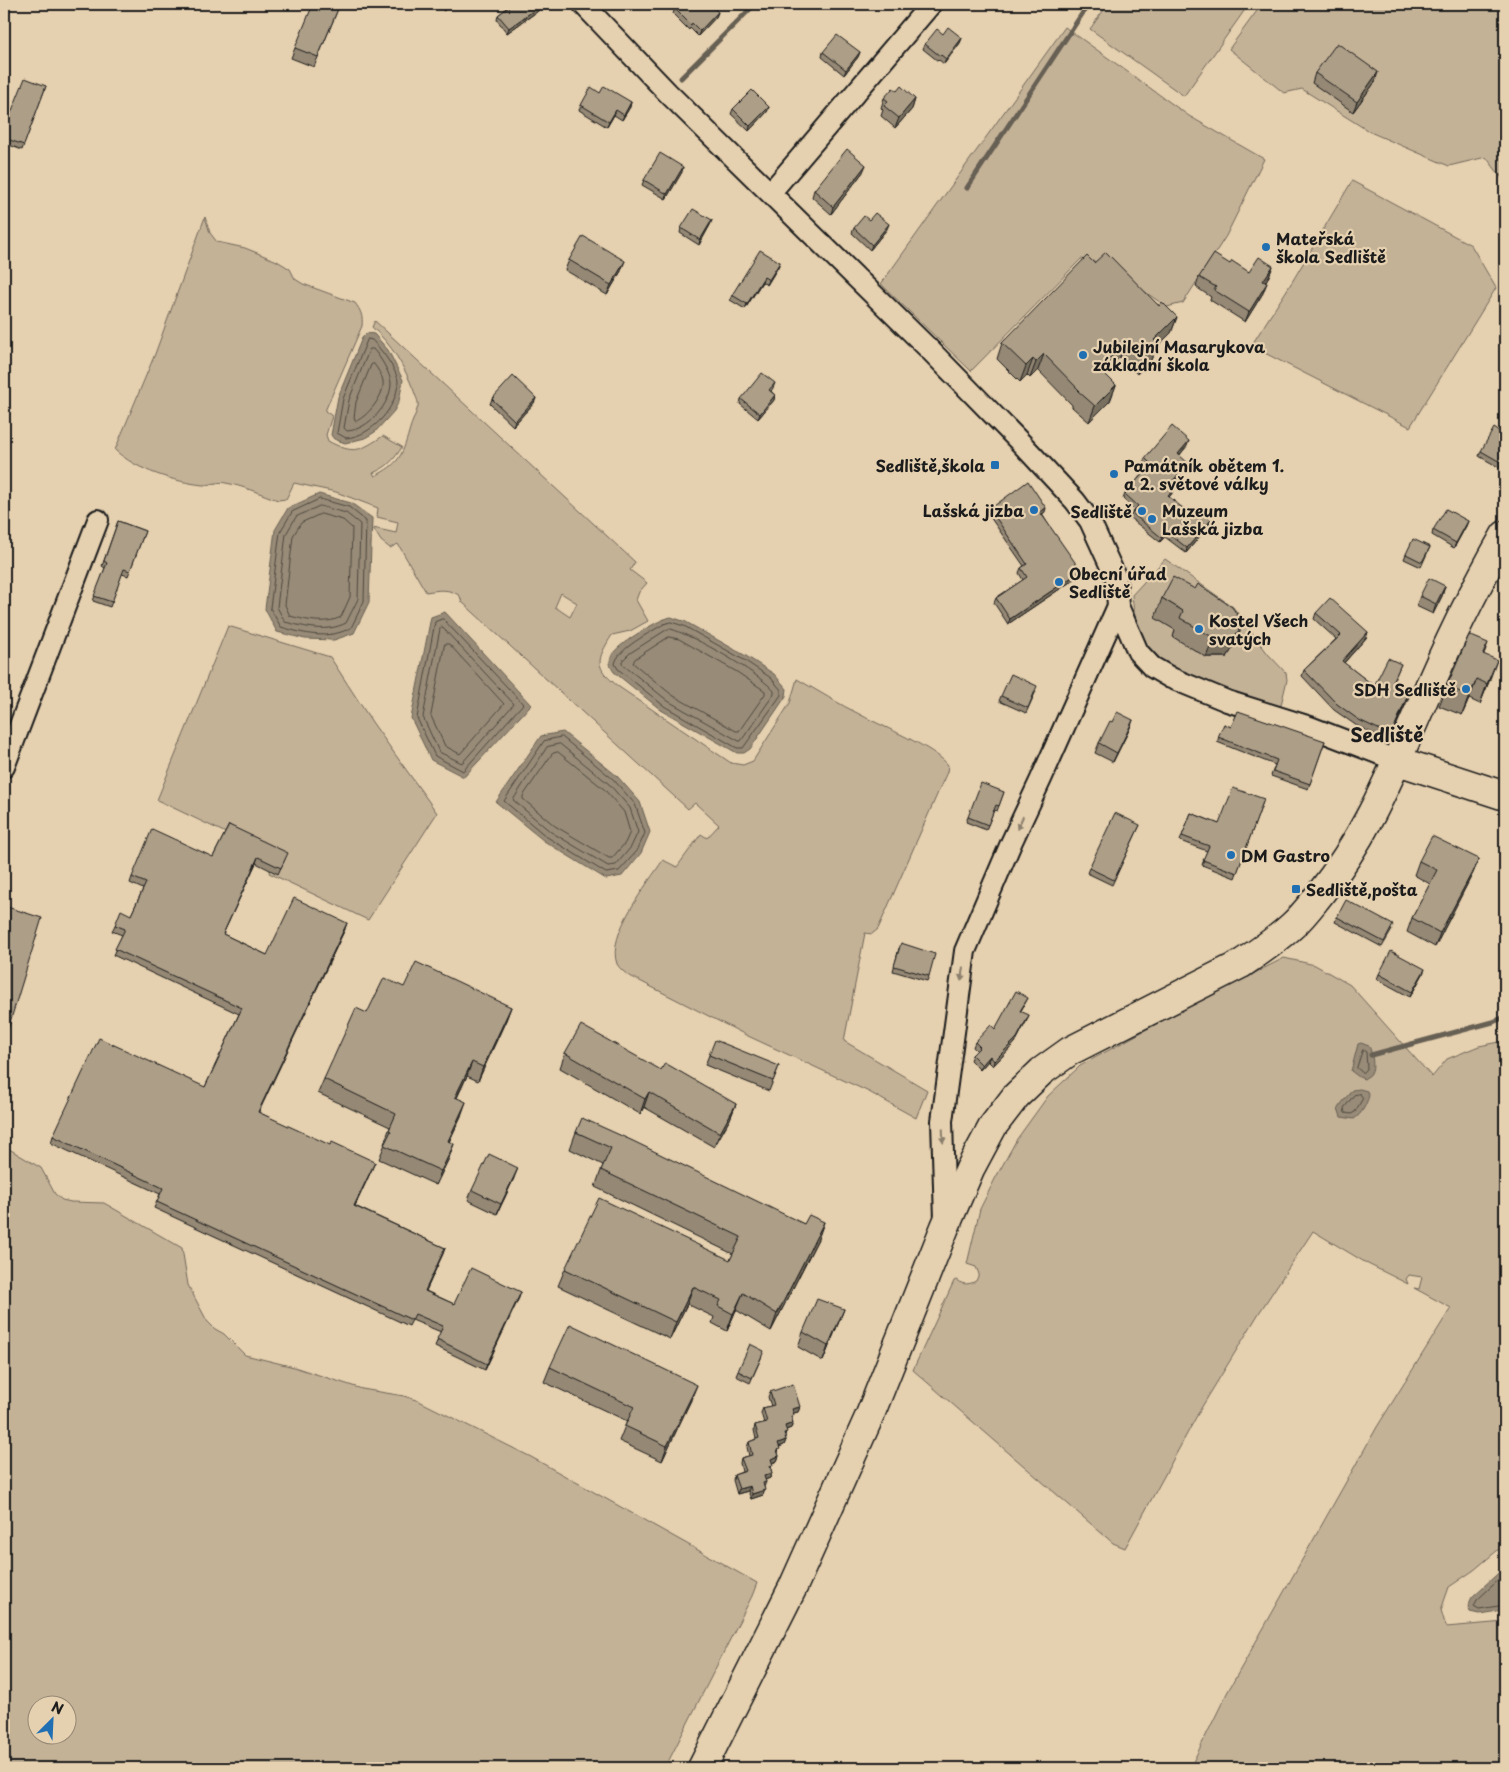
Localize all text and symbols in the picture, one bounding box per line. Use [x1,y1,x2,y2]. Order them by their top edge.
place label: Mateřská škola Sedliště [1276,226,1386,268]
marker: Mateřská škola Sedliště [1260,241,1272,253]
place label: Jubilejní Masarykova základní škola [1093,334,1266,376]
marker: Jubilejní Masarykova základní škola [1077,349,1089,361]
place label: Sedliště,škola [876,453,985,477]
place label: Památník obětem 1. a 2. světové války [1124,453,1284,495]
marker: Sedliště,škola [989,459,1001,471]
marker: Památník obětem 1. a 2. světové války [1108,468,1120,480]
place label: Lašská jizba [923,498,1024,522]
place label: Muzeum Lašská jizba [1162,498,1263,540]
place label: Sedliště [1070,499,1132,523]
marker: Lašská jizba [1028,504,1040,516]
marker: Sedliště [1136,505,1148,517]
marker: Muzeum Lašská jizba [1146,513,1158,525]
place label: Obecní úřad Sedliště [1069,561,1167,603]
marker: Obecní úřad Sedliště [1053,576,1065,588]
place label: Kostel Všech svatých [1209,608,1308,650]
marker: Kostel Všech svatých [1193,623,1205,635]
place label: SDH Sedliště [1354,677,1456,701]
marker: SDH Sedliště [1460,683,1472,695]
district label: Sedliště [1350,720,1424,748]
one-way arrow [1016,816,1024,831]
place label: DM Gastro [1241,843,1330,867]
marker: DM Gastro [1225,849,1237,861]
place label: Sedliště,pošta [1306,877,1418,901]
marker: Sedliště,pošta [1290,883,1302,895]
one-way arrow [958,967,966,983]
one-way arrow [939,1128,947,1144]
north arrow [28,1694,78,1744]
text: N [48,1696,67,1720]

